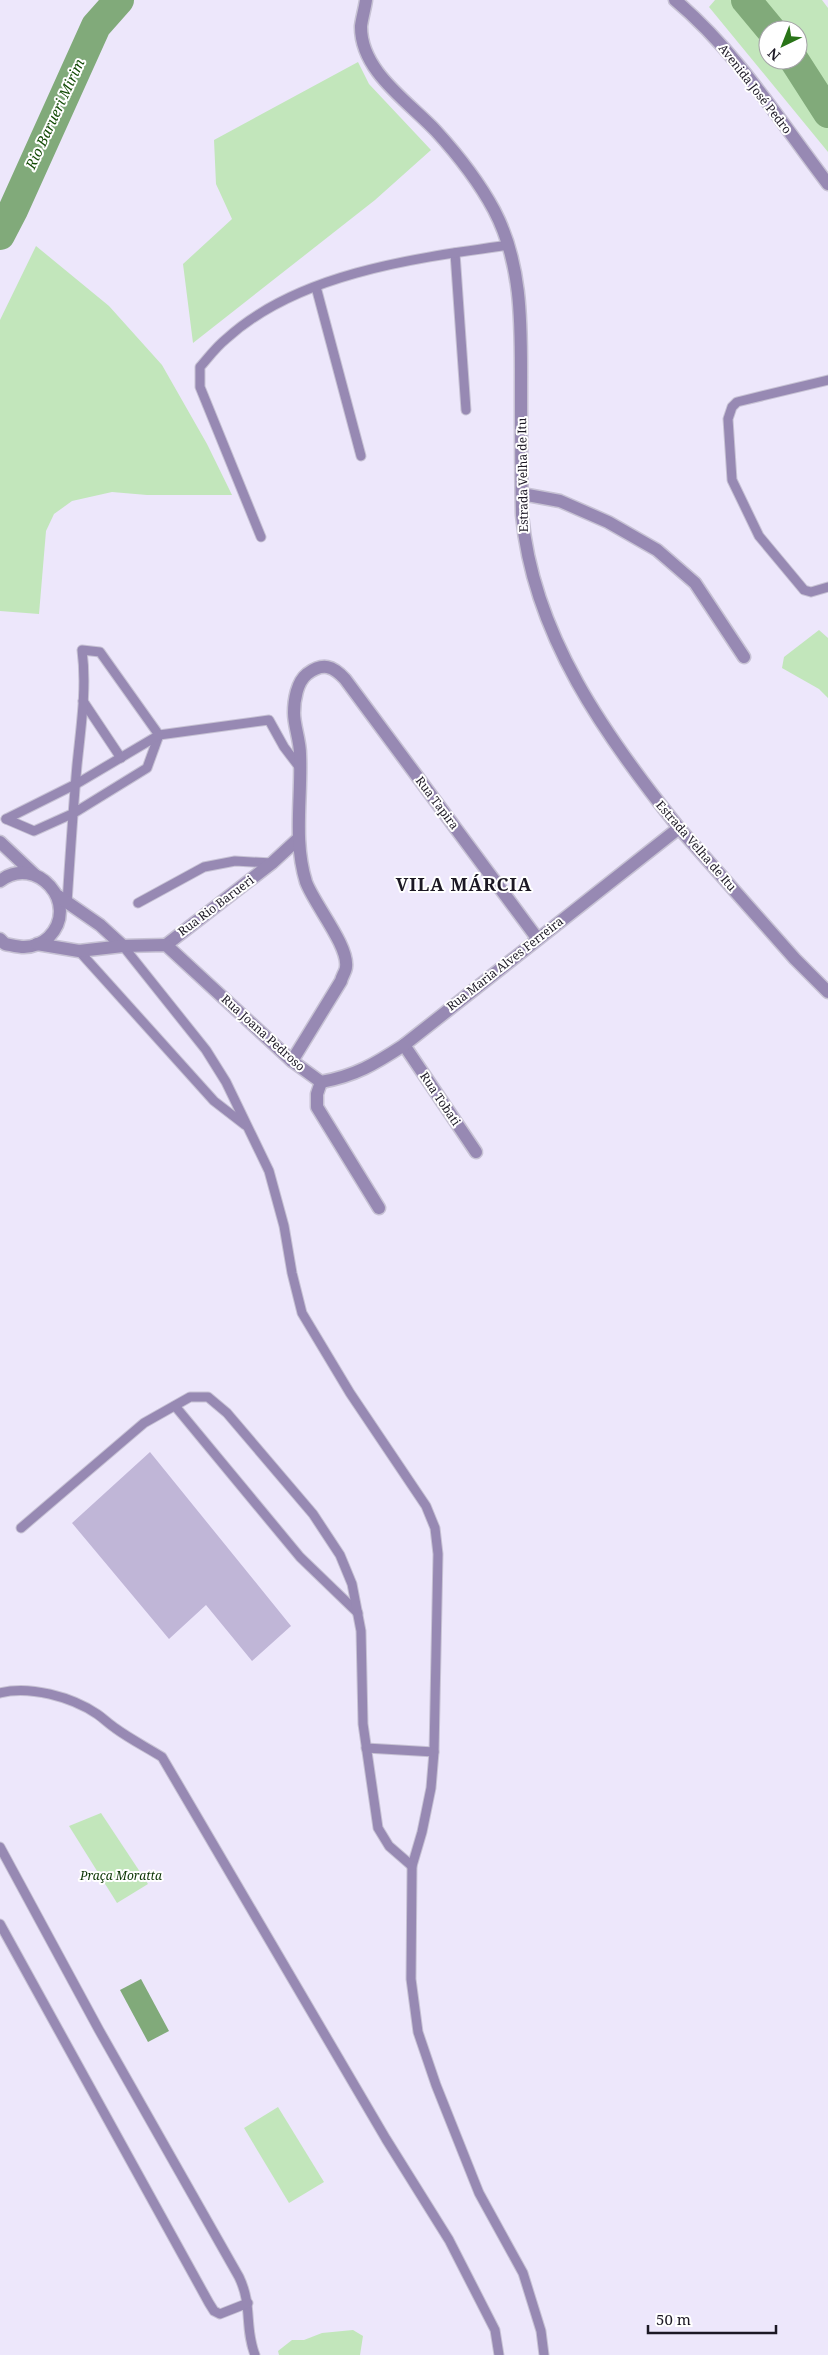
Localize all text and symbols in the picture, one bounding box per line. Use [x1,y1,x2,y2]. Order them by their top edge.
north arrow [758,20,808,70]
street label: Avenida José Pedro [715,40,796,137]
text: N [763,44,784,66]
water label: Rio Barueri Mirim [20,55,89,173]
street label: Estrada Velha de Itu [513,417,532,532]
street label: Rua Tapira [412,773,463,833]
street label: Estrada Velha de Itu [652,797,741,895]
street label: Rua Rio Barueri [174,871,257,940]
district label: VILA MÁRCIA [396,872,532,896]
street label: Rua Maria Alves Ferreira [443,913,567,1015]
street label: Rua Joana Pedroso [218,991,309,1075]
street label: Rua Tobati [416,1069,465,1129]
park label: Praça Moratta [79,1867,162,1884]
scale bar [648,2302,776,2334]
text: 50 m [656,2309,691,2329]

